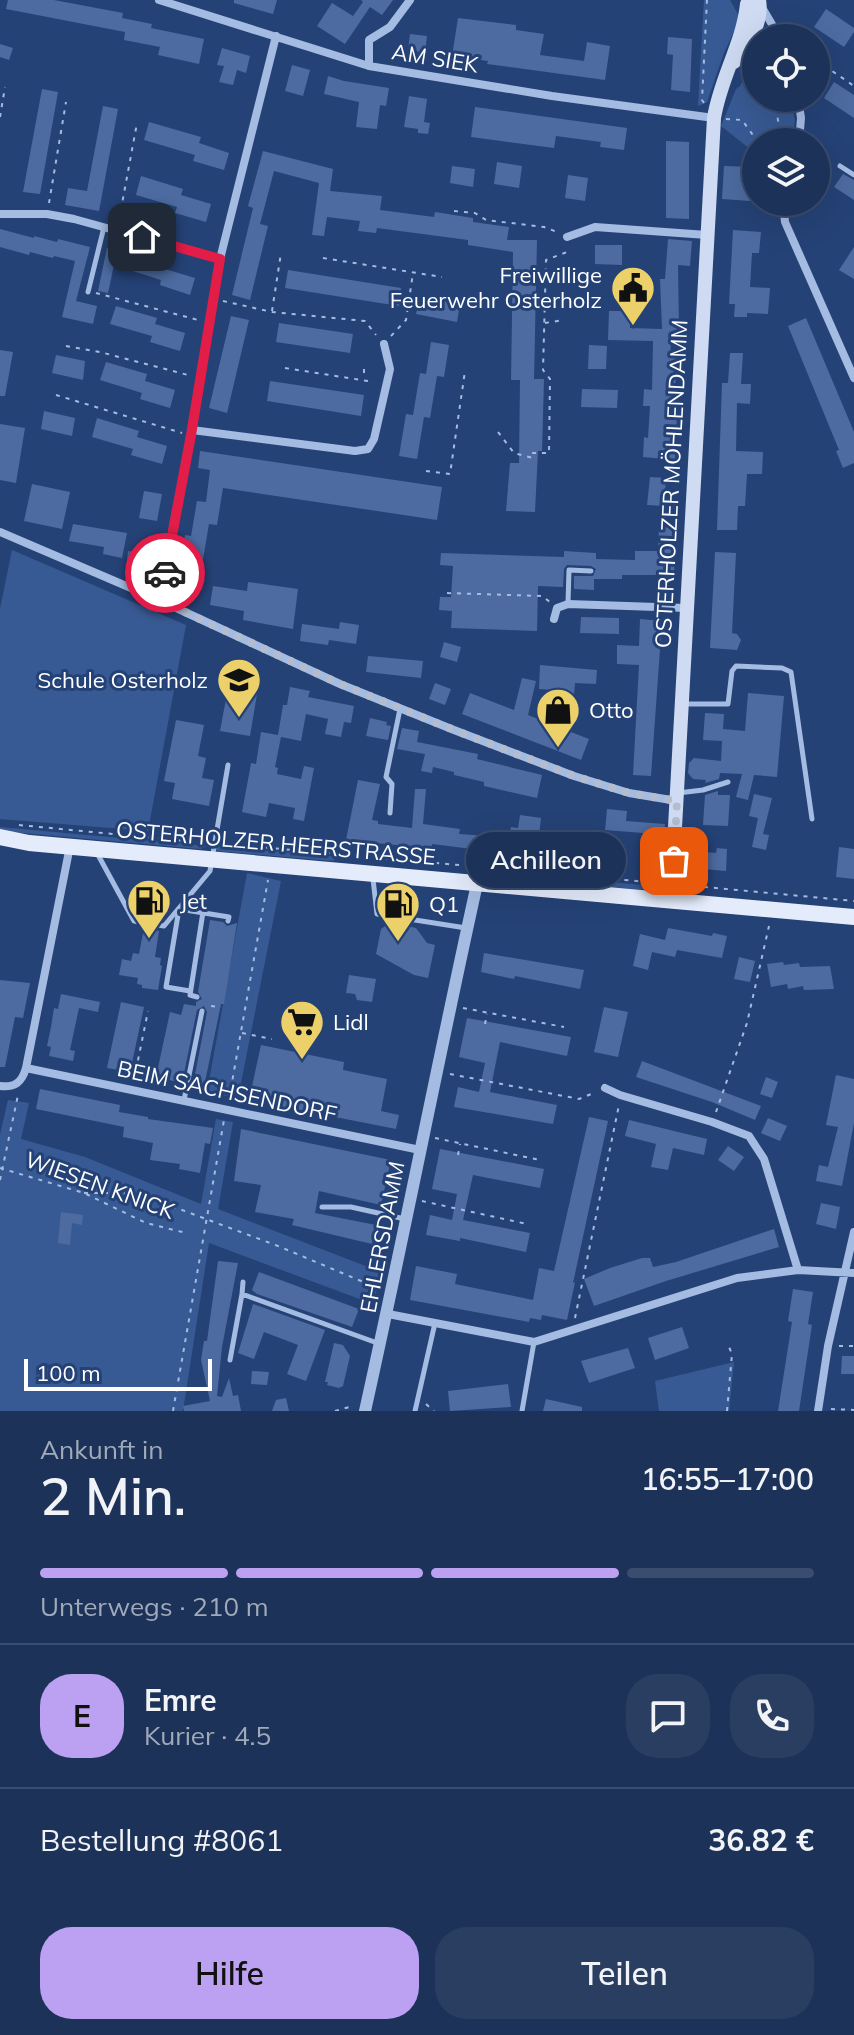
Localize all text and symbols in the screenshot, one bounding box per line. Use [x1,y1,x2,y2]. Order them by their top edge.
map controls [742,24,830,216]
button: locate [742,24,830,112]
street label: AM SIEK [390,37,481,79]
button: layers [742,128,830,216]
pin [108,203,176,271]
icon: home [120,215,164,259]
place label: Freiwillige Feuerwehr Osterholz [390,261,602,314]
public building icon: Freiwillige Feuerwehr Osterholz [609,264,657,327]
street label: OSTERHOLZER MÖHLENDAMM [648,319,694,649]
courier [125,533,205,613]
icon: car [143,551,187,595]
school or university icon: Schule Osterholz [215,656,263,719]
place label: Schule Osterholz [37,666,208,694]
shop icon: Otto [534,686,582,749]
place label: Otto [589,696,634,724]
street label: OSTERHOLZER HEERSTRASSE [115,815,437,871]
pin [640,827,708,895]
callout: Achilleon [466,833,626,889]
icon: bag [652,839,696,883]
text: Achilleon [490,843,602,876]
fuel station icon: Jet [125,877,173,940]
fuel station icon: Q1 [374,880,422,943]
place label: Jet [180,887,207,915]
place label: Q1 [429,890,459,918]
supermarket icon: Lidl [278,998,326,1061]
place label: Lidl [333,1008,369,1036]
street label: BEIM SACHSENDORF [115,1054,339,1128]
street label: WIESEN KNICK [22,1145,179,1225]
street label: EHLERSDAMM [354,1159,410,1315]
scale bar [24,1355,212,1391]
text: 100 m [36,1359,101,1387]
text: Ankunft in [40,1433,163,1466]
text: 16:55–17:00 [641,1460,814,1498]
text: 2 Min. [40,1463,186,1528]
text: Unterwegs · 210 m [40,1590,269,1623]
button: chat [626,1674,710,1758]
button: phone [730,1674,814,1758]
text: Emre [144,1681,217,1719]
text: E [73,1697,91,1735]
text: Kurier · 4.5 [144,1719,271,1752]
text: Bestellung #8061 [40,1821,283,1859]
text: 36.82 € [708,1821,814,1859]
button: Hilfe [40,1927,419,2019]
button: Teilen [435,1927,814,2019]

